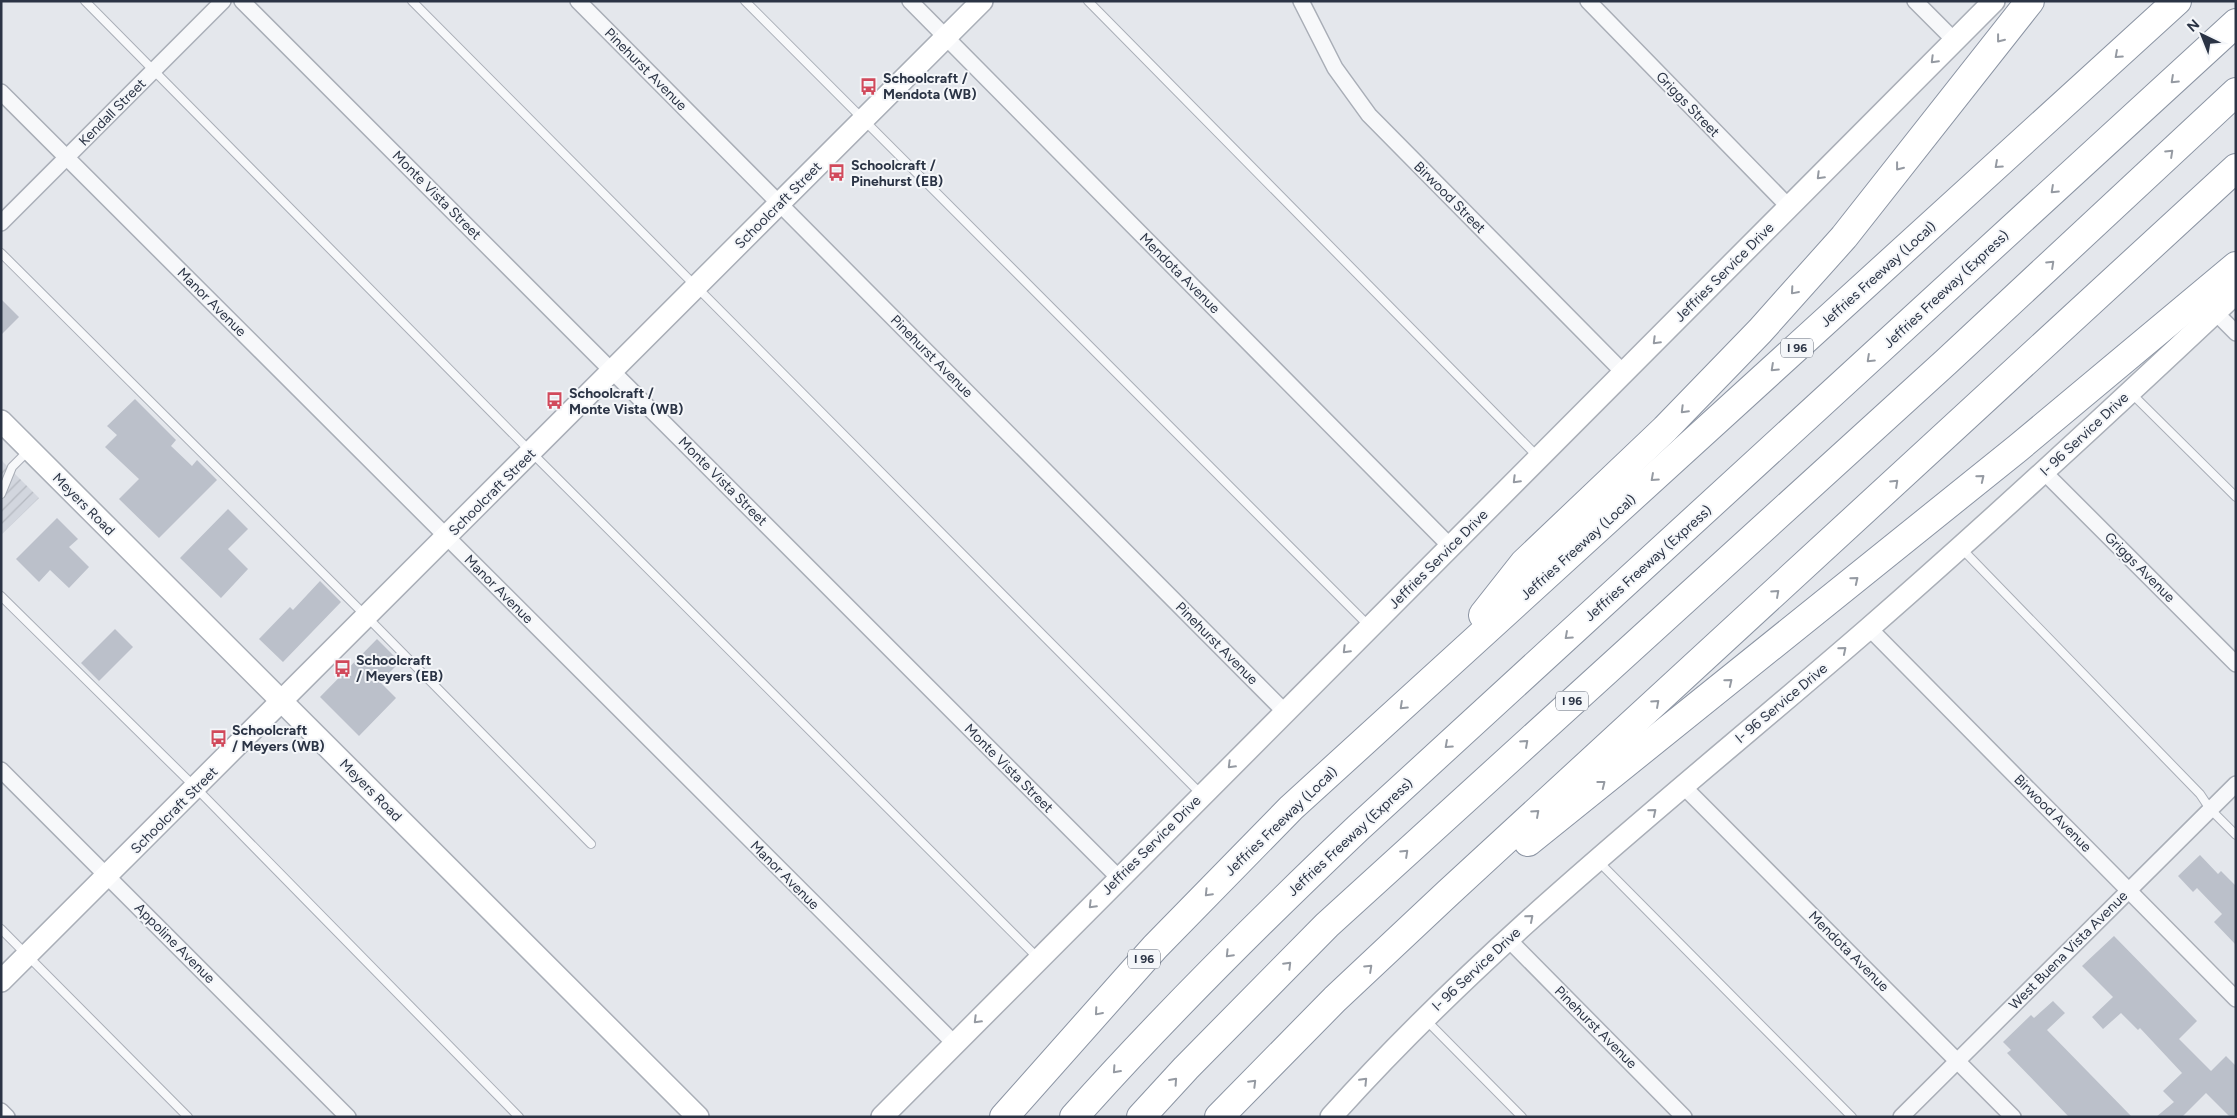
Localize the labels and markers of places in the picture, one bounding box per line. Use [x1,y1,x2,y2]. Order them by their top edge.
place label: Schoolcraft / Mendota (WB) [883,70,977,103]
bus stop icon: Schoolcraft / Mendota (WB) [859,76,879,96]
place label: Schoolcraft / Pinehurst (EB) [851,157,943,190]
bus stop icon: Schoolcraft / Pinehurst (EB) [827,163,847,183]
place label: Schoolcraft / Monte Vista (WB) [569,385,683,418]
bus stop icon: Schoolcraft / Monte Vista (WB) [545,391,565,411]
place label: Schoolcraft / Meyers (EB) [356,652,443,685]
bus stop icon: Schoolcraft / Meyers (EB) [332,658,352,678]
place label: Schoolcraft / Meyers (WB) [232,722,325,755]
bus stop icon: Schoolcraft / Meyers (WB) [208,728,228,748]

